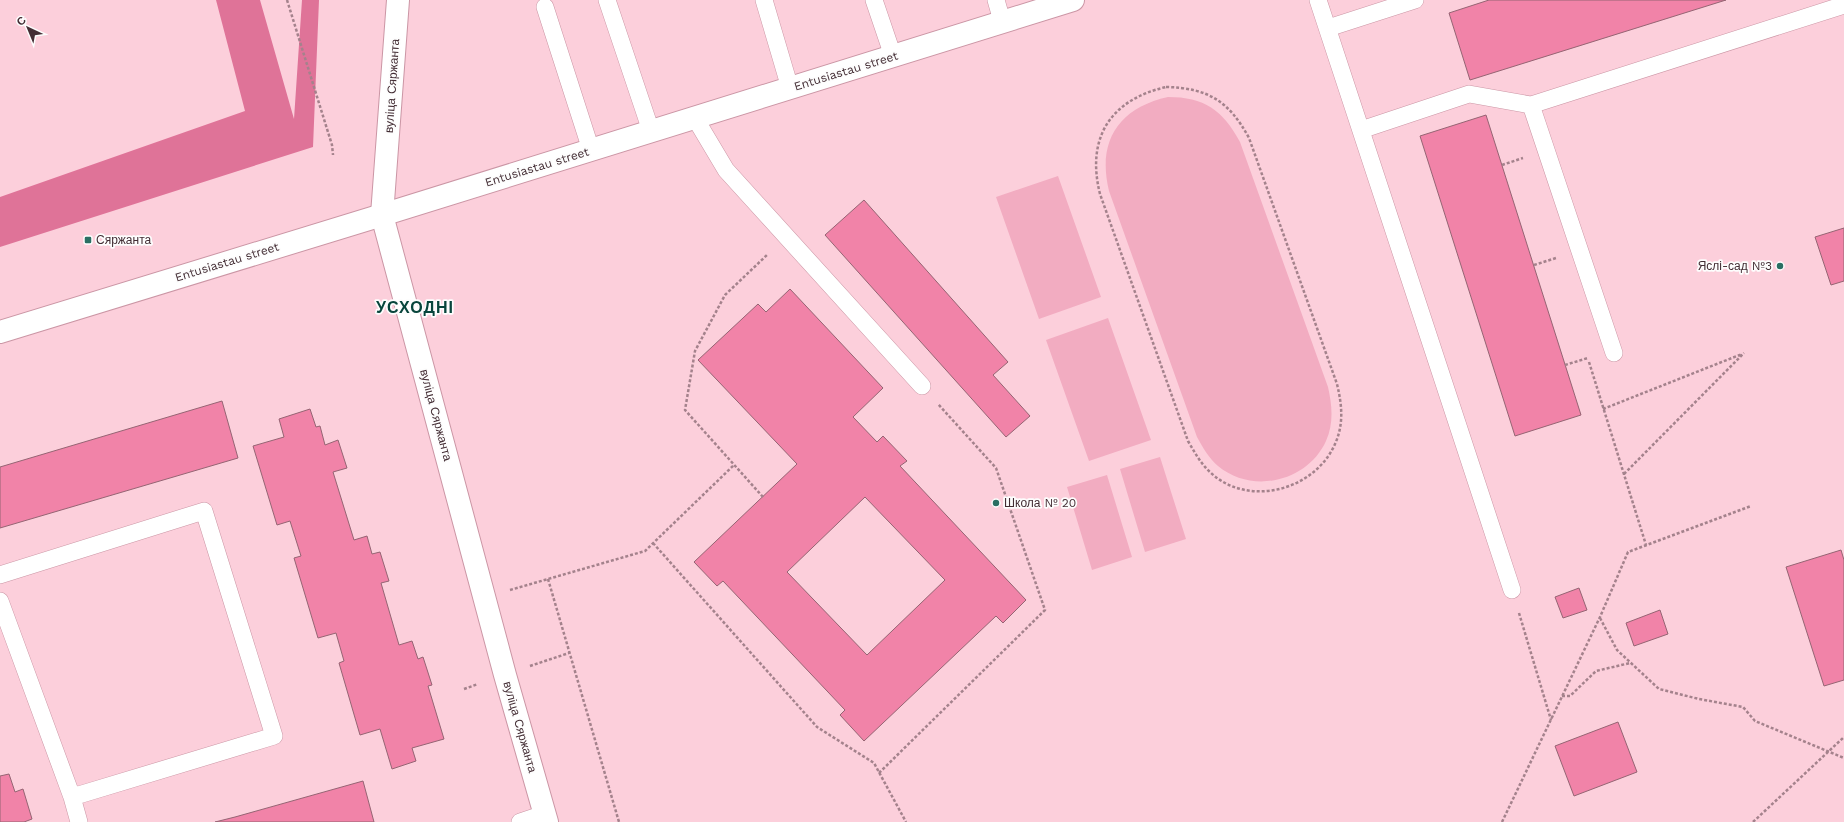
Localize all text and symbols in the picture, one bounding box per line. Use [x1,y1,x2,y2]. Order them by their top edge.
north arrow [8,8,48,48]
text: С [14,14,29,29]
street label: вуліца Сяржанта [382,38,402,134]
street label: Entusiastau street [792,48,900,94]
street label: Entusiastau street [483,144,591,190]
place label: Сяржанта [96,233,152,247]
marker: Сяржанта [83,235,93,245]
street label: Entusiastau street [173,239,281,285]
place label: Яслі-сад №3 [1698,259,1772,273]
marker: Яслі-сад №3 [1775,261,1785,271]
district label: УСХОДНІ [376,298,454,317]
street label: вуліца Сяржанта [417,368,455,463]
place label: Школа № 20 [1004,496,1076,510]
marker: Школа № 20 [991,498,1001,508]
street label: вуліца Сяржанта [500,680,540,775]

